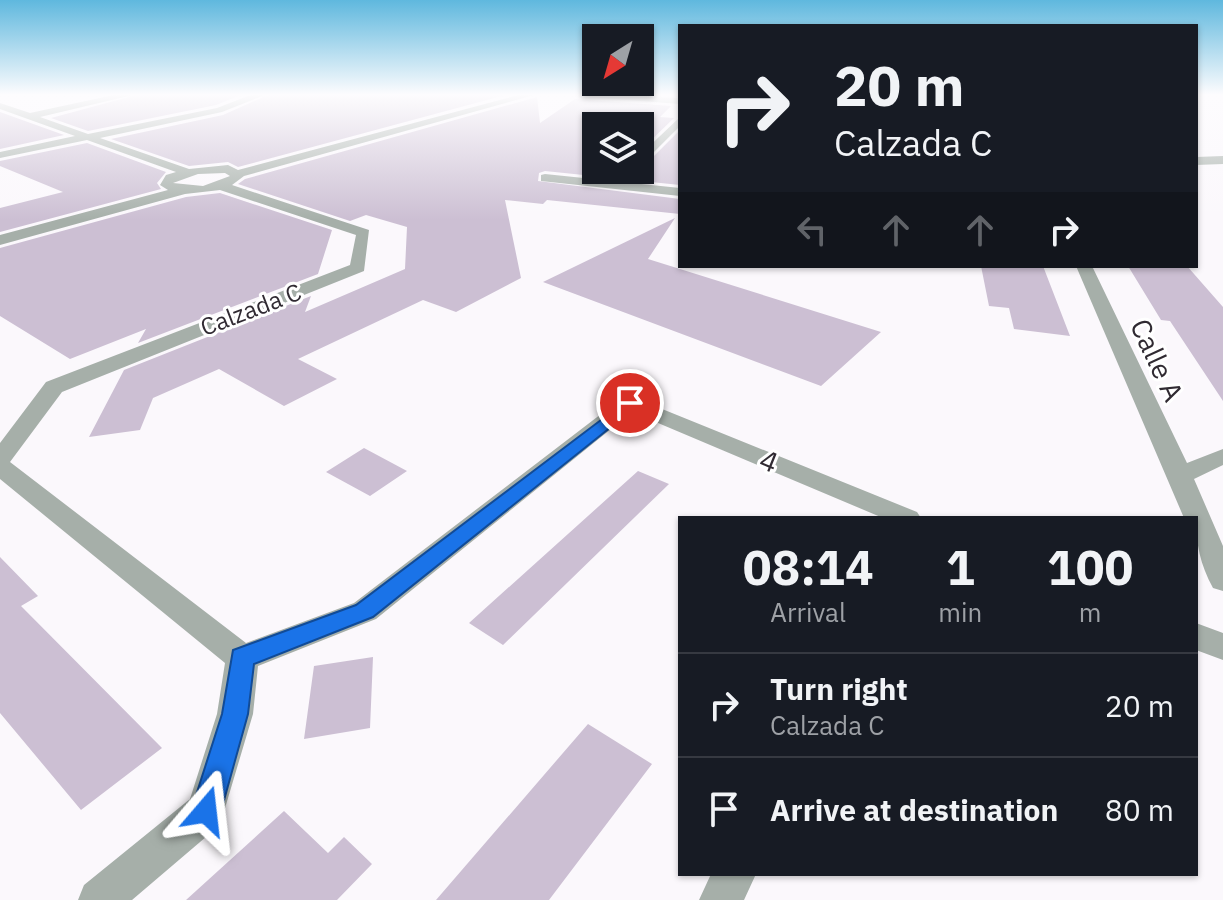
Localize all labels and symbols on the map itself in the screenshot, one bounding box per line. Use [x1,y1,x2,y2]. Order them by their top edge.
north arrow [582,24,654,96]
street label: Calzada C [196,275,306,343]
street label: Calle A [1122,312,1193,407]
pin [596,369,664,437]
street label: 4 [754,440,784,481]
position arrow [164,769,248,853]

